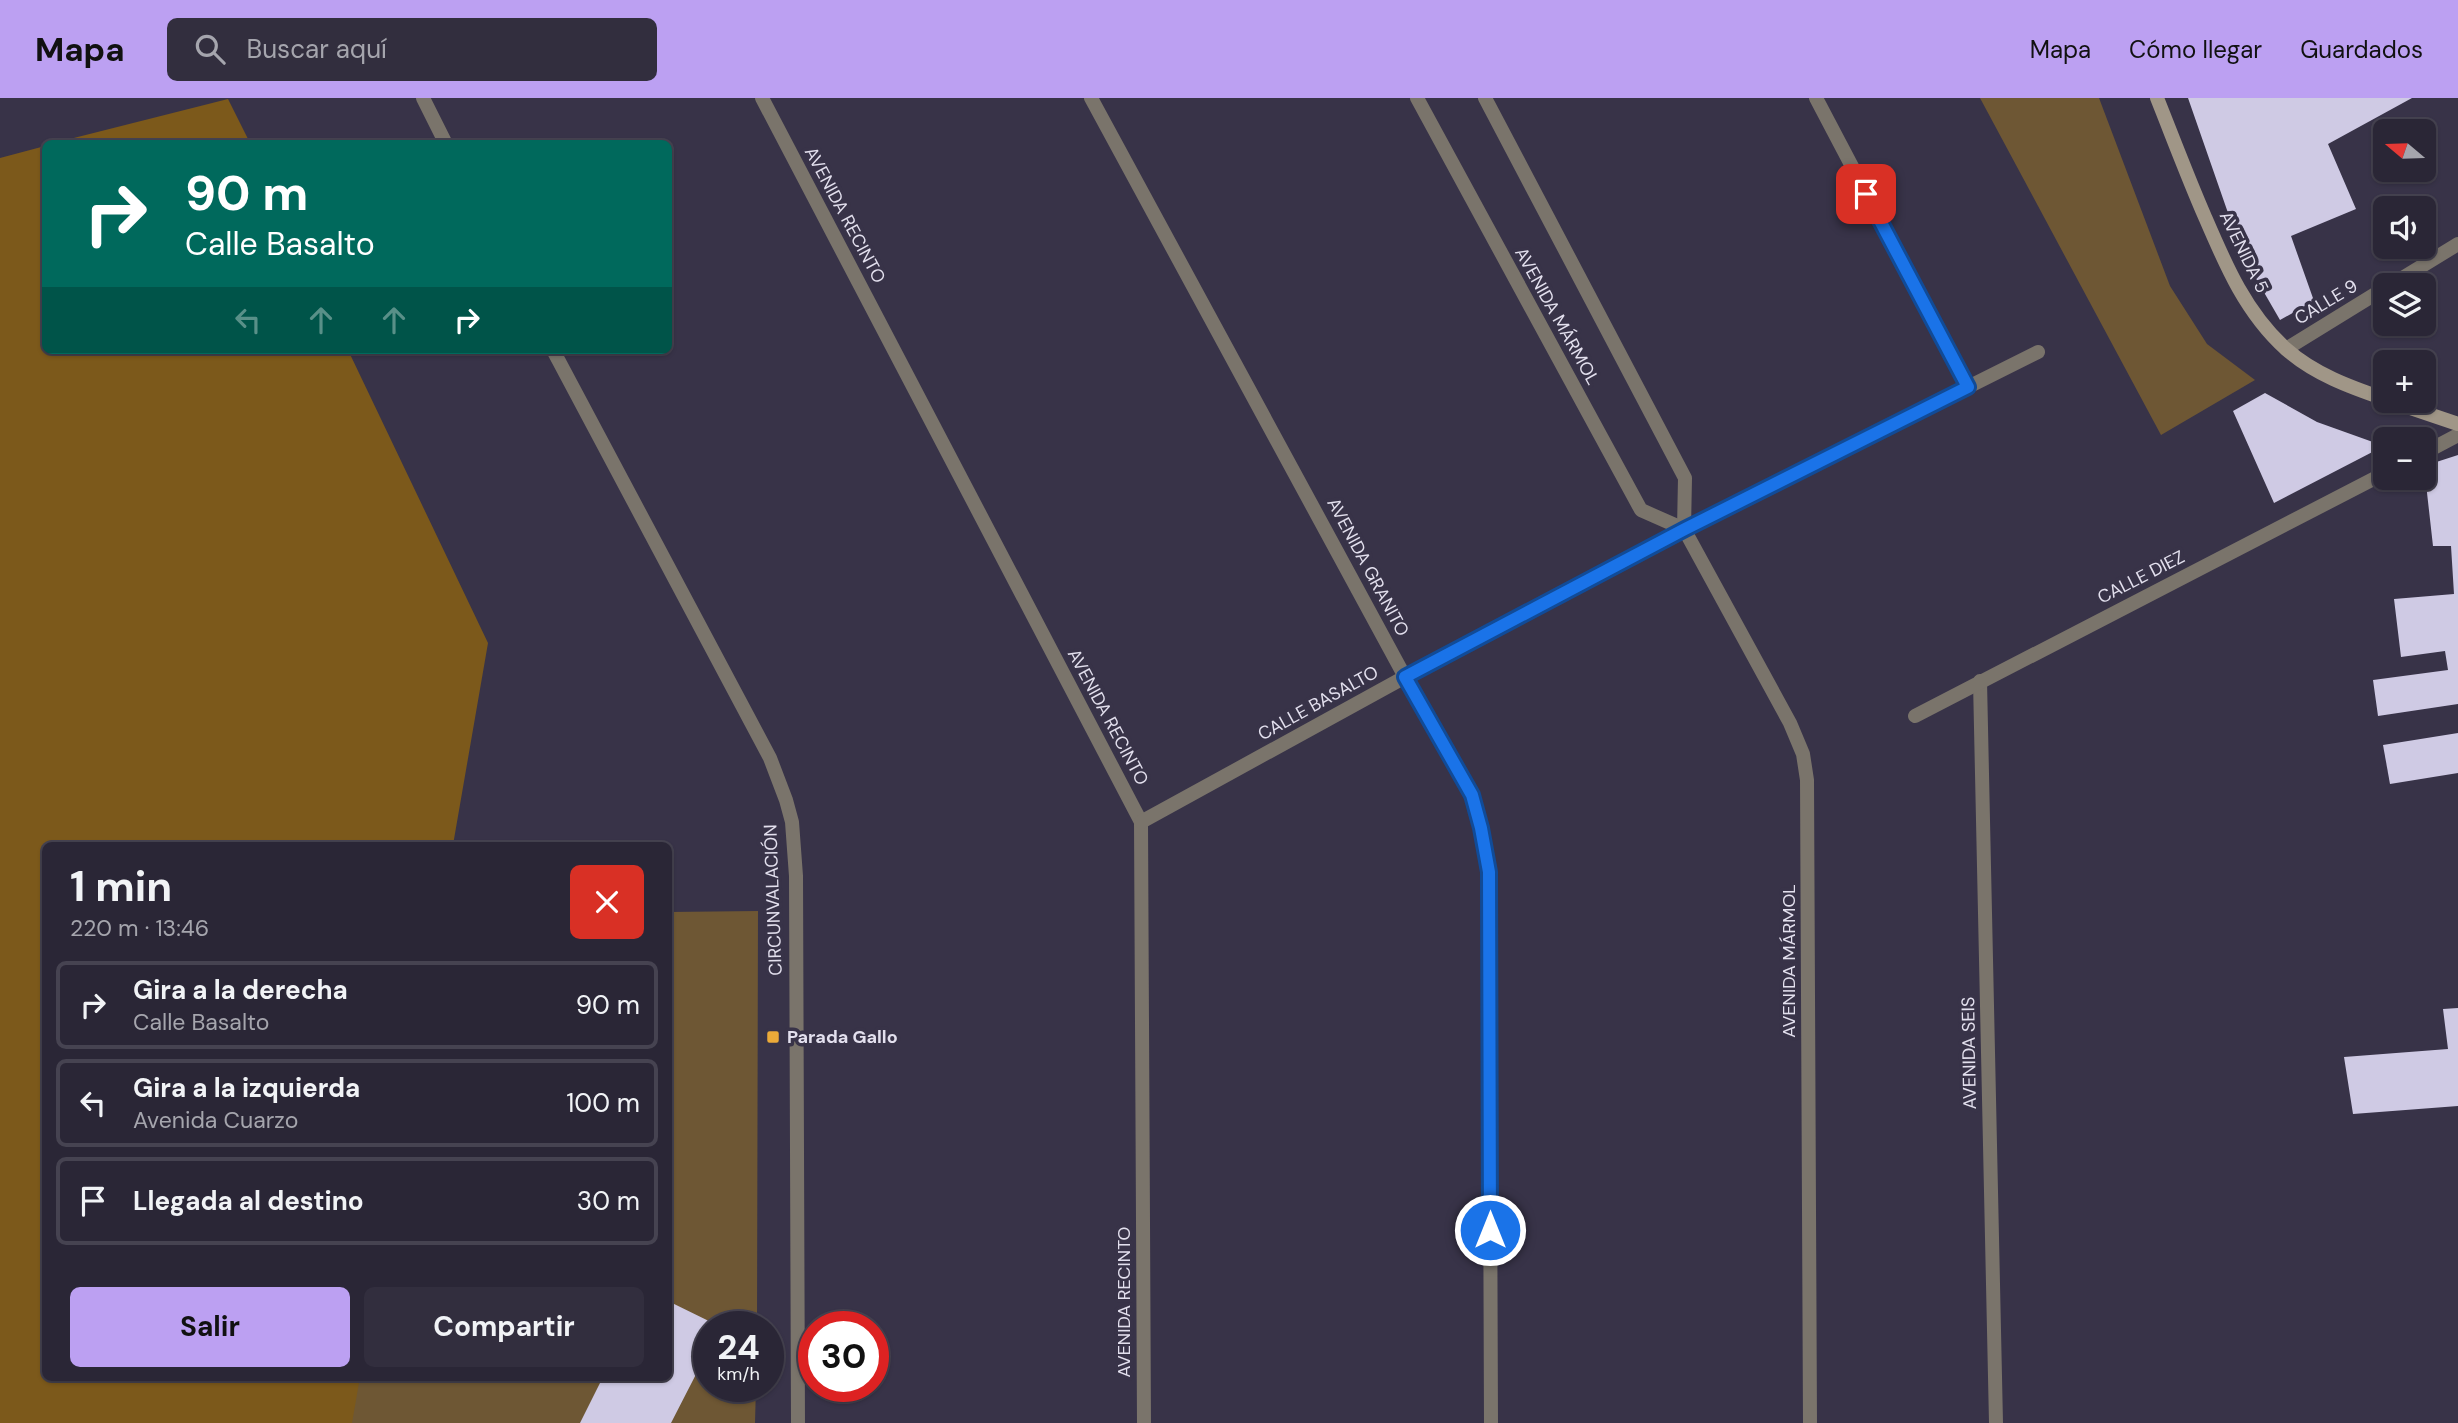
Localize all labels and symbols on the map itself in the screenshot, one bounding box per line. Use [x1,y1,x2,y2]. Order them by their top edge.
north arrow [2373,119,2436,182]
street label: AVENIDA RECINTO [799,143,891,287]
pin [1836,164,1896,224]
street label: AVENIDA 5 [2214,207,2274,297]
street label: AVENIDA MÁRMOL [1509,243,1605,389]
street label: CALLE 9 [2290,274,2362,330]
street label: AVENIDA GRANITO [1321,494,1415,641]
street label: CALLE DIEZ [2093,545,2189,609]
street label: AVENIDA RECINTO [1062,645,1154,789]
street label: CALLE BASALTO [1253,660,1383,746]
street label: CIRCUNVALACIÓN [758,824,788,976]
street label: AVENIDA MÁRMOL [1777,884,1801,1038]
street label: AVENIDA SEIS [1956,997,1982,1109]
place label: Parada Gallo [787,1025,898,1049]
marker: Parada Gallo [765,1029,781,1045]
position arrow [1453,1193,1527,1267]
street label: AVENIDA RECINTO [1112,1226,1136,1378]
speed limit sign: 30 [798,1311,889,1402]

